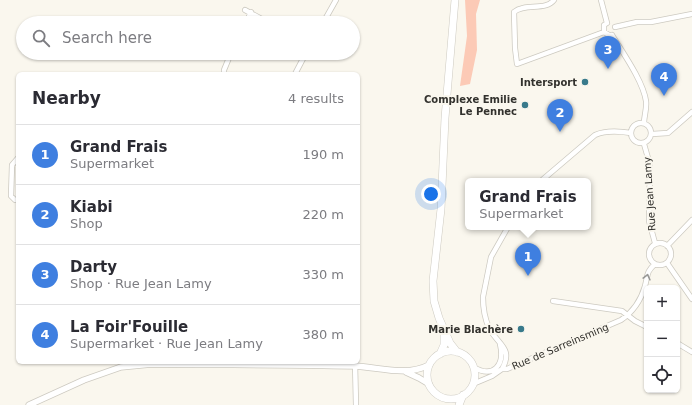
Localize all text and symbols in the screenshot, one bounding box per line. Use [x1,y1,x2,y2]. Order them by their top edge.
search box [16,16,360,60]
icon: search [30,27,52,49]
text: Search here [62,29,152,47]
pin: 3 [595,36,621,69]
pin: 4 [651,63,677,96]
place label: Intersport [520,77,577,88]
marker: Intersport [580,77,590,87]
text: Nearby [32,88,101,108]
text: 4 results [288,91,344,106]
place label: Complexe Emilie Le Pennec [424,94,517,117]
pin: 2 [547,99,573,132]
marker: Complexe Emilie Le Pennec [520,100,530,110]
text: Grand Frais [70,138,167,156]
text: 1 [40,147,50,162]
text: 190 m [302,147,344,162]
text: Supermarket [70,156,154,171]
street label: Rue Jean Lamy [641,156,658,231]
popup [465,178,591,230]
your location [421,184,441,204]
text: Grand Frais [479,188,577,206]
text: Kiabi [70,198,113,216]
text: Supermarket [479,206,563,221]
text: 2 [40,207,50,222]
text: 220 m [302,207,344,222]
text: Shop [70,216,103,231]
pin: 1 [515,243,541,276]
text: Darty [70,258,117,276]
text: 3 [40,267,50,282]
text: 330 m [302,267,344,282]
one-way arrow [642,274,651,281]
text: Shop · Rue Jean Lamy [70,276,212,291]
map controls [644,285,680,393]
button: + [644,285,680,321]
text: La Foir'Fouille [70,318,188,336]
street label: Rue de Sarreinsming [510,321,610,372]
button: − [644,321,680,357]
place label: Marie Blachère [428,324,513,335]
marker: Marie Blachère [516,324,526,334]
text: 4 [40,327,50,342]
text: 380 m [302,327,344,342]
text: Supermarket · Rue Jean Lamy [70,336,263,351]
button: locate [644,357,680,393]

